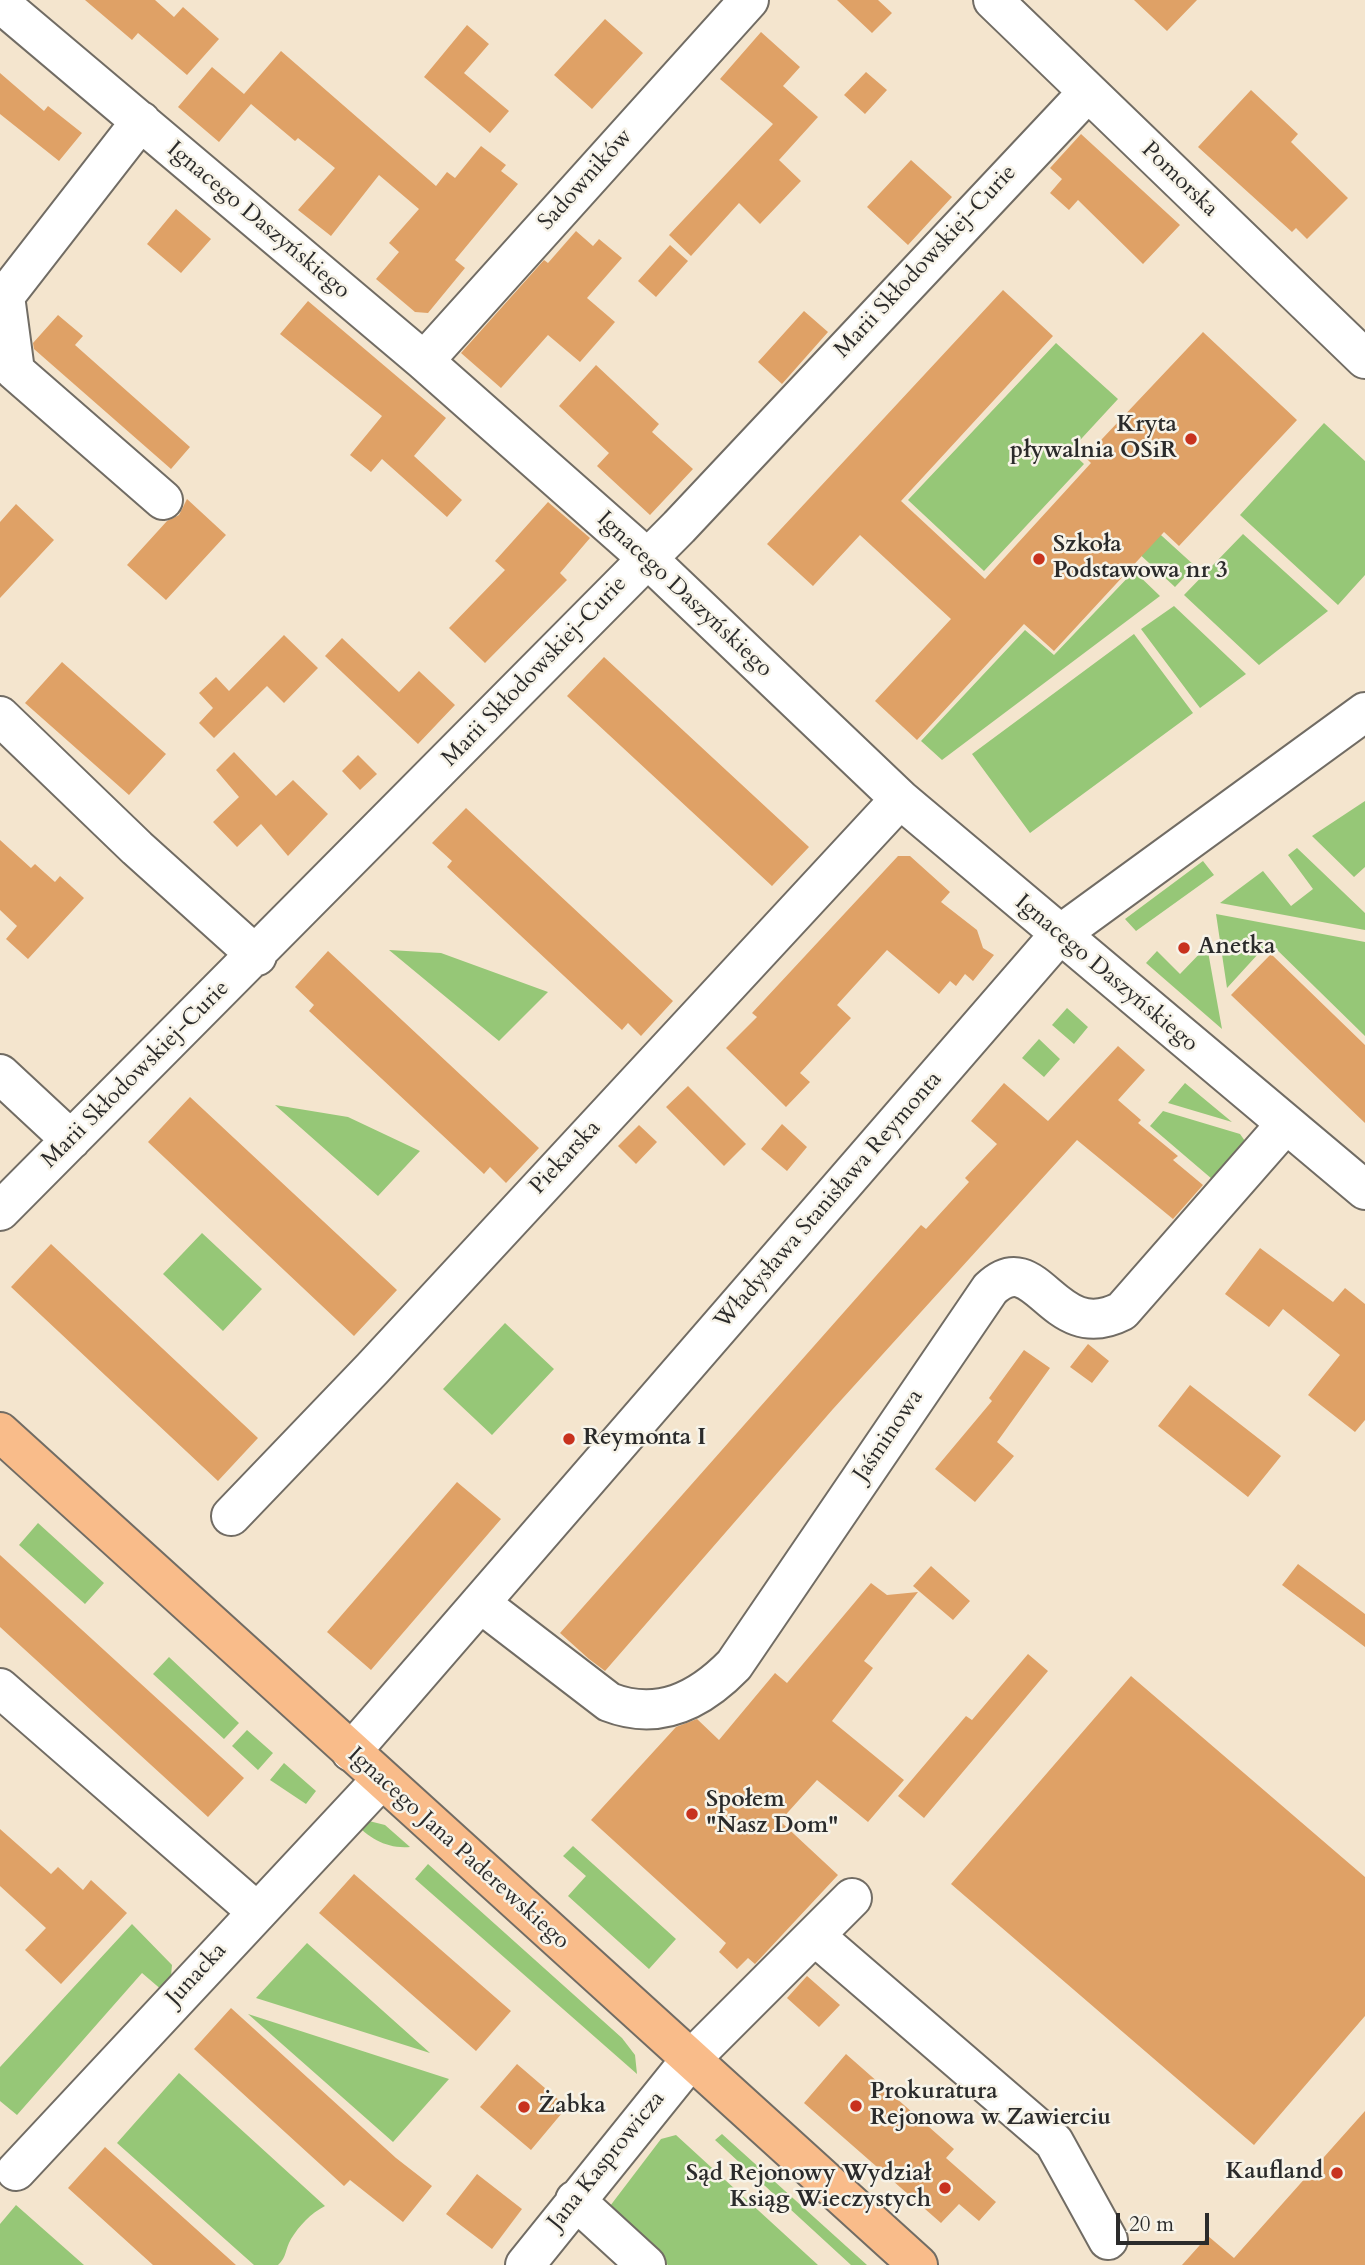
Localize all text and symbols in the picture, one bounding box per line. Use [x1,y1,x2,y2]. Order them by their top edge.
street label: Sadowników [533,123,639,237]
street label: Ignacego Daszyńskiego [161,136,355,306]
street label: Pomorska [1135,137,1223,223]
street label: Marii Skłodowskiej-Curie [829,160,1023,364]
place label: Kryta pływalnia OSiR [1010,412,1177,466]
marker: Kryta pływalnia OSiR [1183,431,1199,447]
street label: Ignacego Daszyńskiego [590,506,778,684]
place label: Szkoła Podstawowa nr 3 [1053,532,1228,586]
marker: Szkoła Podstawowa nr 3 [1031,551,1047,567]
street label: Marii Skłodowskiej-Curie [437,571,633,773]
street label: Ignacego Daszyńskiego [1009,889,1203,1059]
place label: Anetka [1198,934,1275,962]
marker: Anetka [1176,940,1192,956]
street label: Marii Skłodowskiej-Curie [36,975,236,1175]
street label: Władysława Stanisława Reymonta [710,1067,948,1335]
street label: Piekarska [525,1115,607,1201]
street label: Jaśminowa [848,1385,930,1487]
place label: Reymonta I [583,1425,706,1453]
marker: Reymonta I [561,1431,577,1447]
street label: Ignacego Jana Paderewskiego [341,1742,575,1956]
place label: Społem "Nasz Dom" [706,1787,838,1841]
marker: Społem "Nasz Dom" [684,1806,700,1822]
street label: Junacka [161,1938,233,2012]
place label: Prokuratura Rejonowa w Zawierciu [870,2079,1111,2133]
street label: Jana Kasprowicza [543,2086,671,2236]
place label: Żabka [538,2093,606,2121]
marker: Prokuratura Rejonowa w Zawierciu [848,2098,864,2114]
marker: Żabka [516,2099,532,2115]
place label: Kaufland [1226,2159,1323,2187]
place label: Sąd Rejonowy Wydział Ksiąg Wieczystych [686,2161,931,2215]
marker: Kaufland [1329,2165,1345,2181]
marker: Sąd Rejonowy Wydział Ksiąg Wieczystych [937,2180,953,2196]
scale bar [1120,2198,1213,2242]
text: 20 m [1129,2210,1174,2239]

